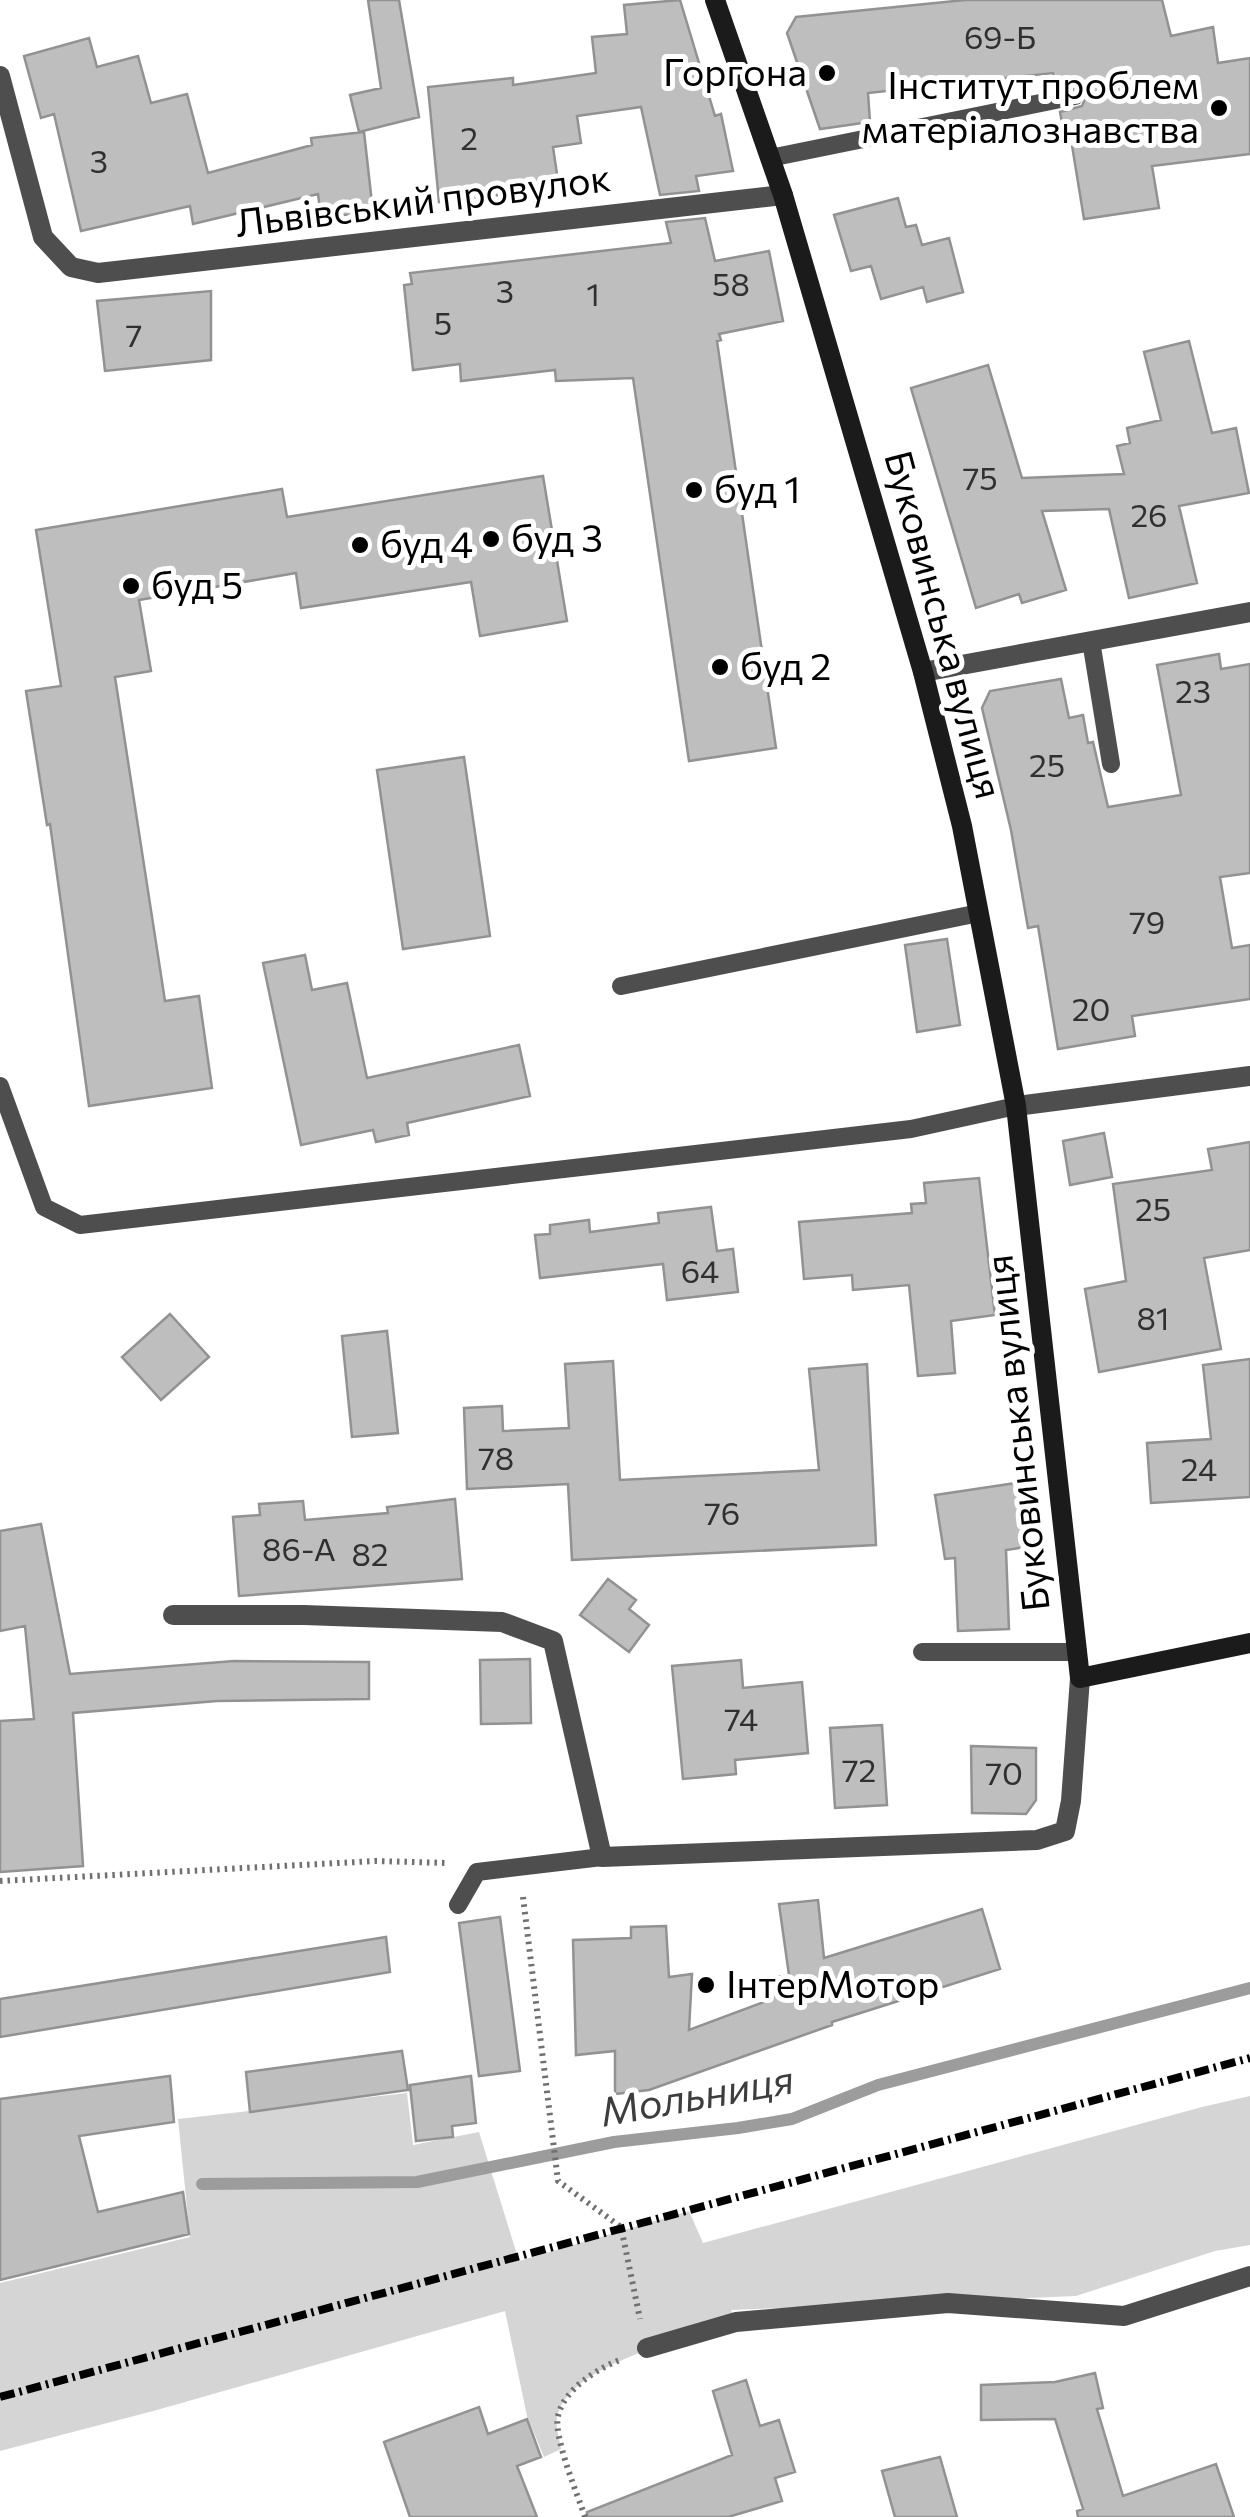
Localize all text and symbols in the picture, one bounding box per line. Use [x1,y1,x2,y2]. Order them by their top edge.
house number: 69-Б [964,16,1036,56]
place label: Горгона [663,47,807,94]
place label: Інститут проблем матеріалознавства [862,60,1199,151]
marker: Горгона [816,62,838,84]
marker: Інститут проблем матеріалознавства [1208,97,1230,119]
house number: 2 [460,117,478,157]
house number: 3 [90,140,108,180]
street label: Львівський провулок [232,152,613,245]
house number: 58 [712,263,750,303]
house number: 3 [496,270,514,310]
house number: 1 [586,273,600,313]
house number: 5 [434,302,452,342]
house number: 7 [126,314,142,354]
street label: Буковинська вулиця [876,445,1014,803]
house number: 75 [962,457,998,497]
place label: буд 1 [714,464,801,511]
marker: буд 1 [683,479,705,501]
house number: 26 [1130,494,1168,534]
place label: буд 3 [511,513,603,560]
place label: буд 4 [380,519,473,566]
marker: буд 3 [480,528,502,550]
marker: буд 4 [349,534,371,556]
place label: буд 5 [151,560,243,607]
marker: буд 5 [120,575,142,597]
place label: буд 2 [740,641,831,688]
marker: буд 2 [709,656,731,678]
house number: 23 [1175,670,1211,710]
house number: 25 [1029,744,1065,784]
house number: 79 [1129,901,1165,941]
house number: 20 [1072,988,1110,1028]
house number: 25 [1135,1188,1171,1228]
house number: 64 [681,1250,719,1290]
street label: Буковинська вулиця [973,1253,1058,1614]
house number: 81 [1136,1297,1170,1337]
house number: 78 [478,1437,514,1477]
house number: 24 [1181,1448,1217,1488]
house number: 76 [704,1492,740,1532]
house number: 86-А [262,1528,336,1568]
house number: 82 [351,1533,389,1573]
house number: 74 [724,1698,758,1738]
house number: 72 [842,1749,876,1789]
house number: 70 [985,1752,1023,1792]
place label: ІнтерМотор [726,1959,939,2006]
marker: ІнтерМотор [695,1974,717,1996]
water label: Мольниця [596,2052,797,2135]

